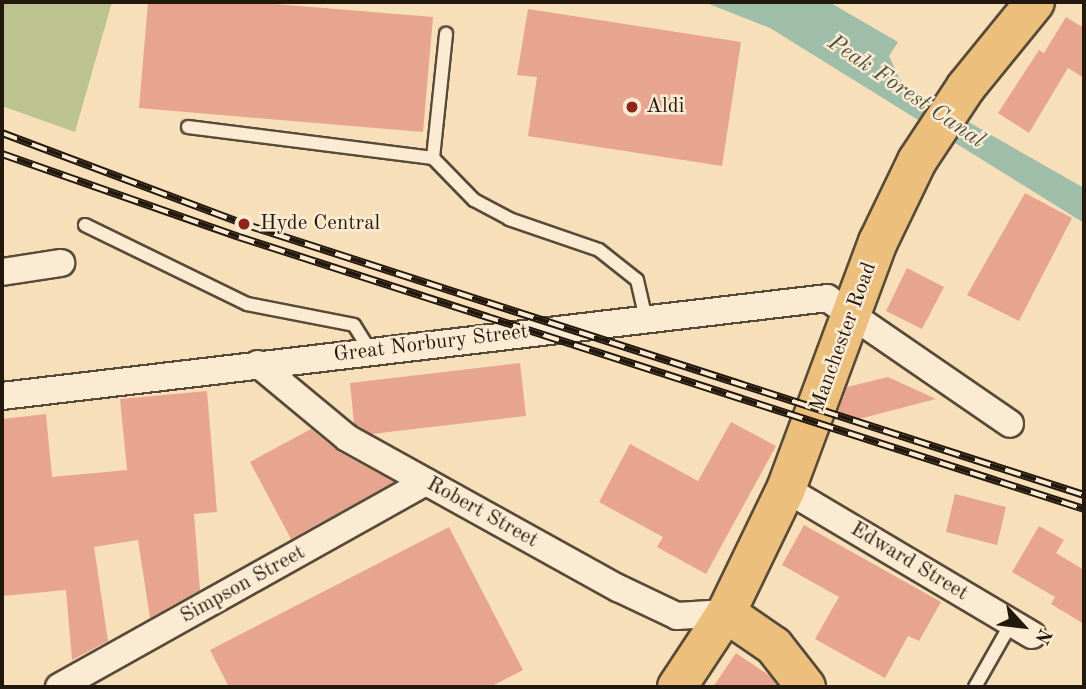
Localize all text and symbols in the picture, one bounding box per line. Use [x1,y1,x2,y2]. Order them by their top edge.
water label: Peak Forest Canal [822,29,990,155]
place label: Aldi [646,94,684,120]
marker: Aldi [624,99,640,115]
place label: Hyde Central [260,211,380,237]
marker: Hyde Central [234,214,254,234]
street label: Manchester Road [805,259,883,415]
street label: Great Norbury Street [332,320,530,368]
street label: Robert Street [422,472,542,554]
street label: Edward Street [846,517,972,607]
street label: Simpson Street [176,540,310,630]
north arrow [988,591,1058,661]
text: N [1030,625,1054,647]

